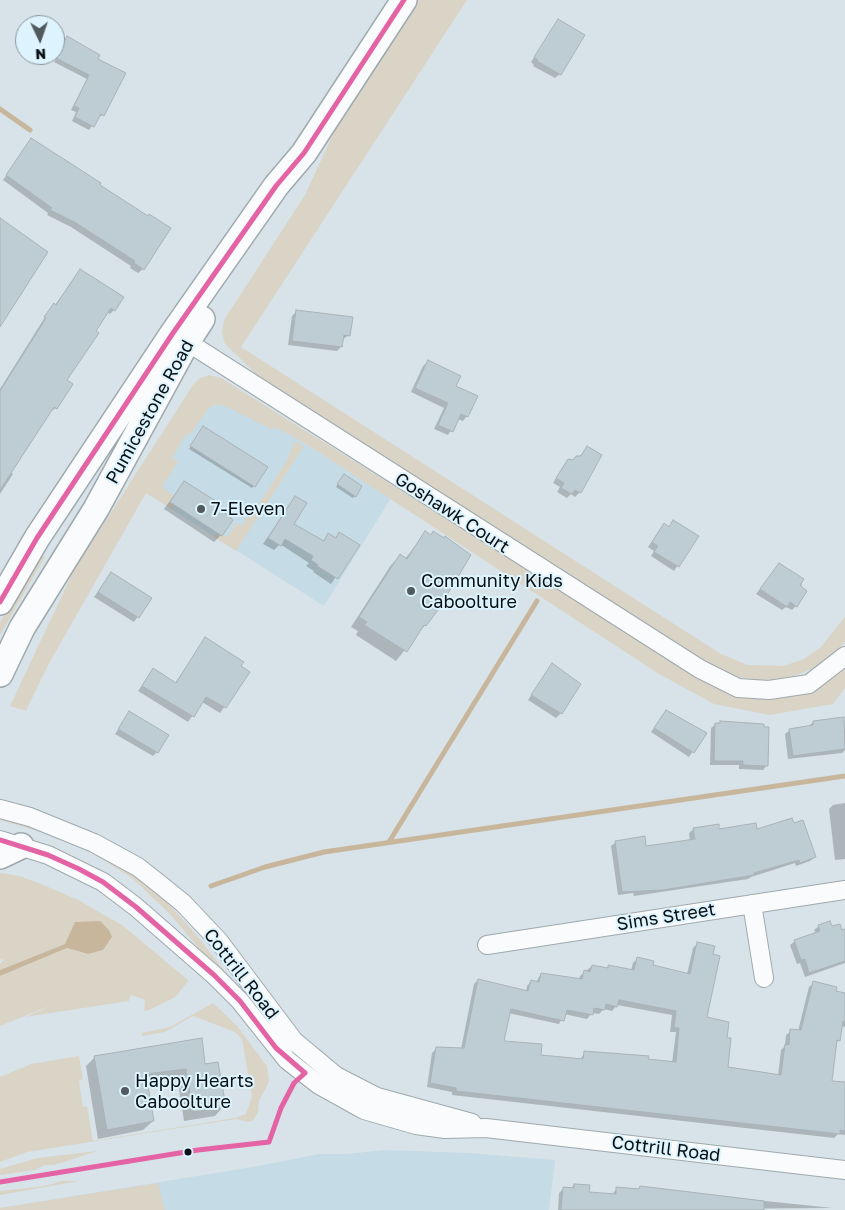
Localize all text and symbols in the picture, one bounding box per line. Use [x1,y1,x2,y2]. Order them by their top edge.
north arrow [15,15,65,65]
text: N [35,46,47,63]
street label: Pumicestone Road [101,336,199,488]
street label: Goshawk Court [391,468,513,558]
place label: 7-Eleven [211,498,285,520]
marker: 7-Eleven [195,503,207,515]
place label: Community Kids Caboolture [421,570,563,612]
marker: Community Kids Caboolture [405,585,417,597]
street label: Sims Street [615,899,717,935]
street label: Cottrill Road [199,924,283,1024]
place label: Happy Hearts Caboolture [135,1070,254,1112]
marker: Happy Hearts Caboolture [119,1085,131,1097]
street label: Cottrill Road [610,1132,722,1166]
unlabelled marker [183,1147,193,1157]

